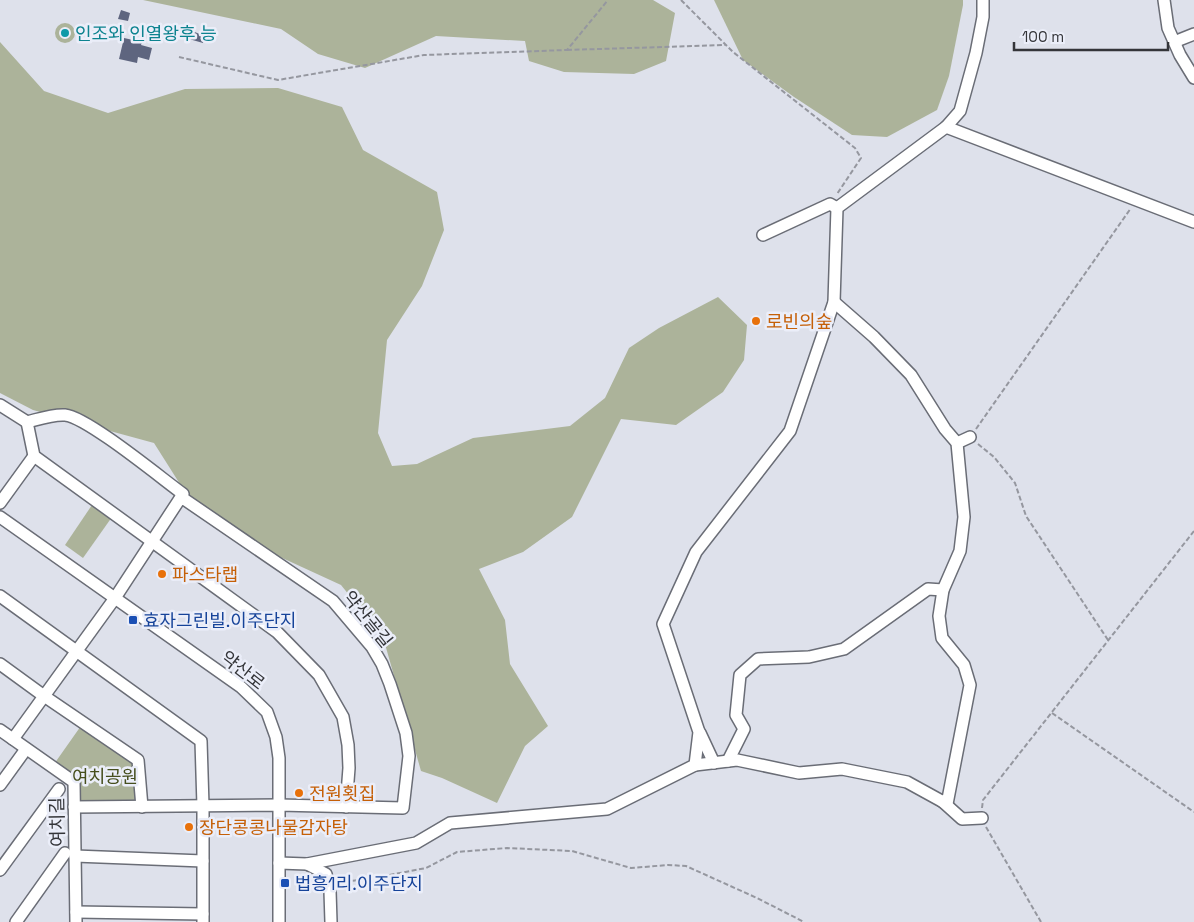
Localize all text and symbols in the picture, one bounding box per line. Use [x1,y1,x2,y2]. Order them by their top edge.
scale bar [1014,20,1168,52]
place label: 인조와 인열왕후 능 [75,22,217,45]
marker: 인조와 인열왕후 능 [59,27,71,39]
text: 100 m [1022,27,1064,46]
place label: 로빈의숲 [766,310,832,333]
marker: 로빈의숲 [750,315,762,327]
place label: 파스타랩 [172,563,238,586]
marker: 파스타랩 [156,568,168,580]
street label: 약산골길 [338,586,398,652]
place label: 효자그린빌.이주단지 [143,609,297,632]
marker: 효자그린빌.이주단지 [127,614,139,626]
street label: 약산로 [216,646,270,694]
park label: 여치공원 [72,765,138,788]
place label: 전원횟집 [309,782,375,805]
marker: 전원횟집 [293,787,305,799]
street label: 여치길 [45,797,69,847]
place label: 장단콩콩나물감자탕 [199,816,348,839]
marker: 장단콩콩나물감자탕 [183,821,195,833]
place label: 법흥1리.이주단지 [295,872,423,895]
marker: 법흥1리.이주단지 [279,877,291,889]

